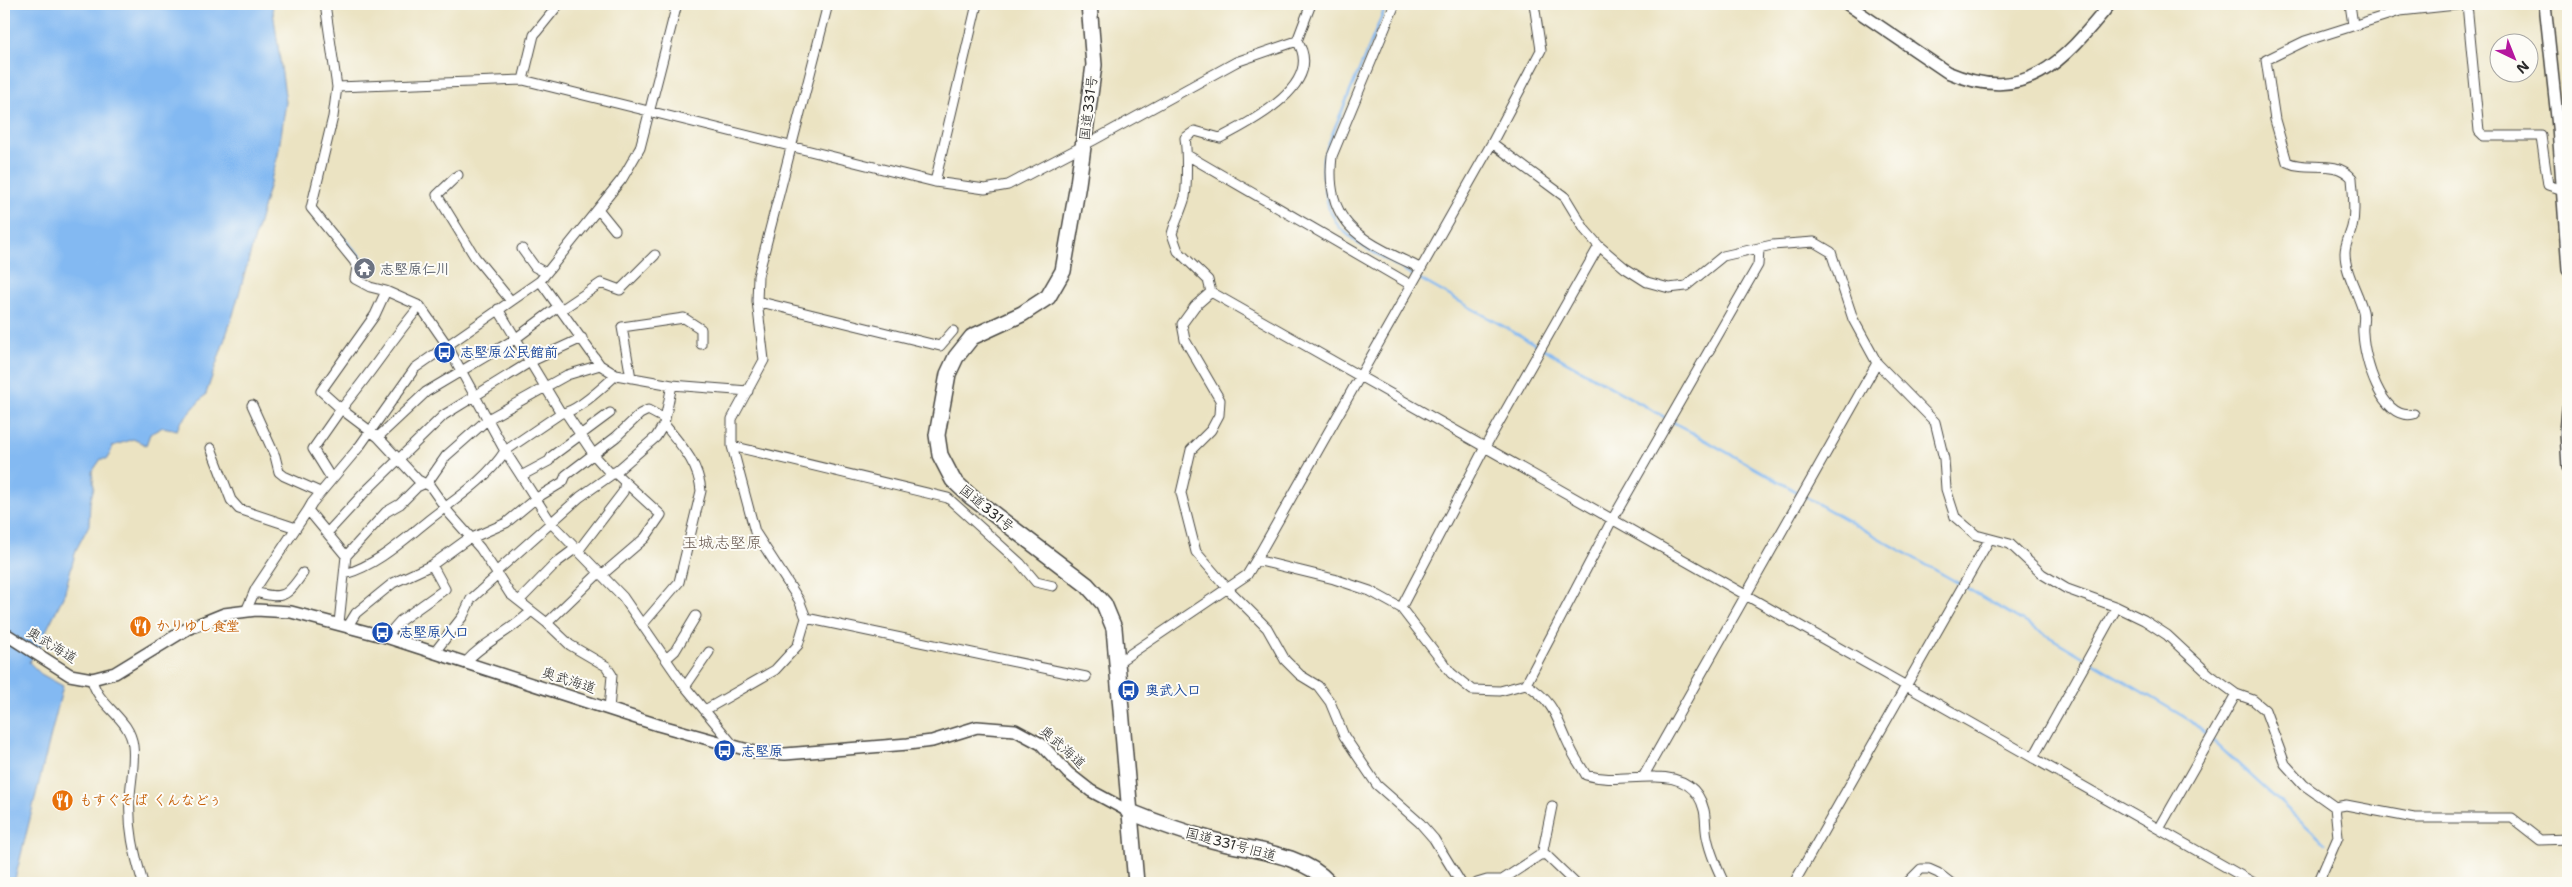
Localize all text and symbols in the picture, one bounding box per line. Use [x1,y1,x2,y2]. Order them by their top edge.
north arrow [2490,32,2540,82]
text: N [2513,57,2533,78]
street label: 国道331号 [1075,74,1101,142]
temple icon: 志堅原仁川 [352,257,376,281]
place label: 志堅原仁川 [380,260,450,278]
bus stop icon: 志堅原公民館前 [432,340,456,364]
place label: 志堅原公民館前 [460,343,558,361]
street label: 国道331号 [956,480,1018,536]
district label: 玉城志堅原 [682,532,762,553]
restaurant icon: かりゆし食堂 [128,614,152,638]
place label: かりゆし食堂 [156,617,240,635]
bus stop icon: 志堅原入口 [371,620,395,644]
street label: 奥武海道 [23,623,81,667]
place label: 志堅原入口 [399,623,469,641]
street label: 奥武海道 [540,663,598,697]
bus stop icon: 奥武入口 [1117,678,1141,702]
place label: 奥武入口 [1145,681,1201,699]
street label: 奥武海道 [1036,722,1090,772]
bus stop icon: 志堅原 [713,739,737,763]
place label: 志堅原 [741,742,783,760]
restaurant icon: もすぐそば くんなどぅ [51,788,75,812]
place label: もすぐそば くんなどぅ [79,791,222,809]
street label: 国道331号旧道 [1183,823,1279,865]

